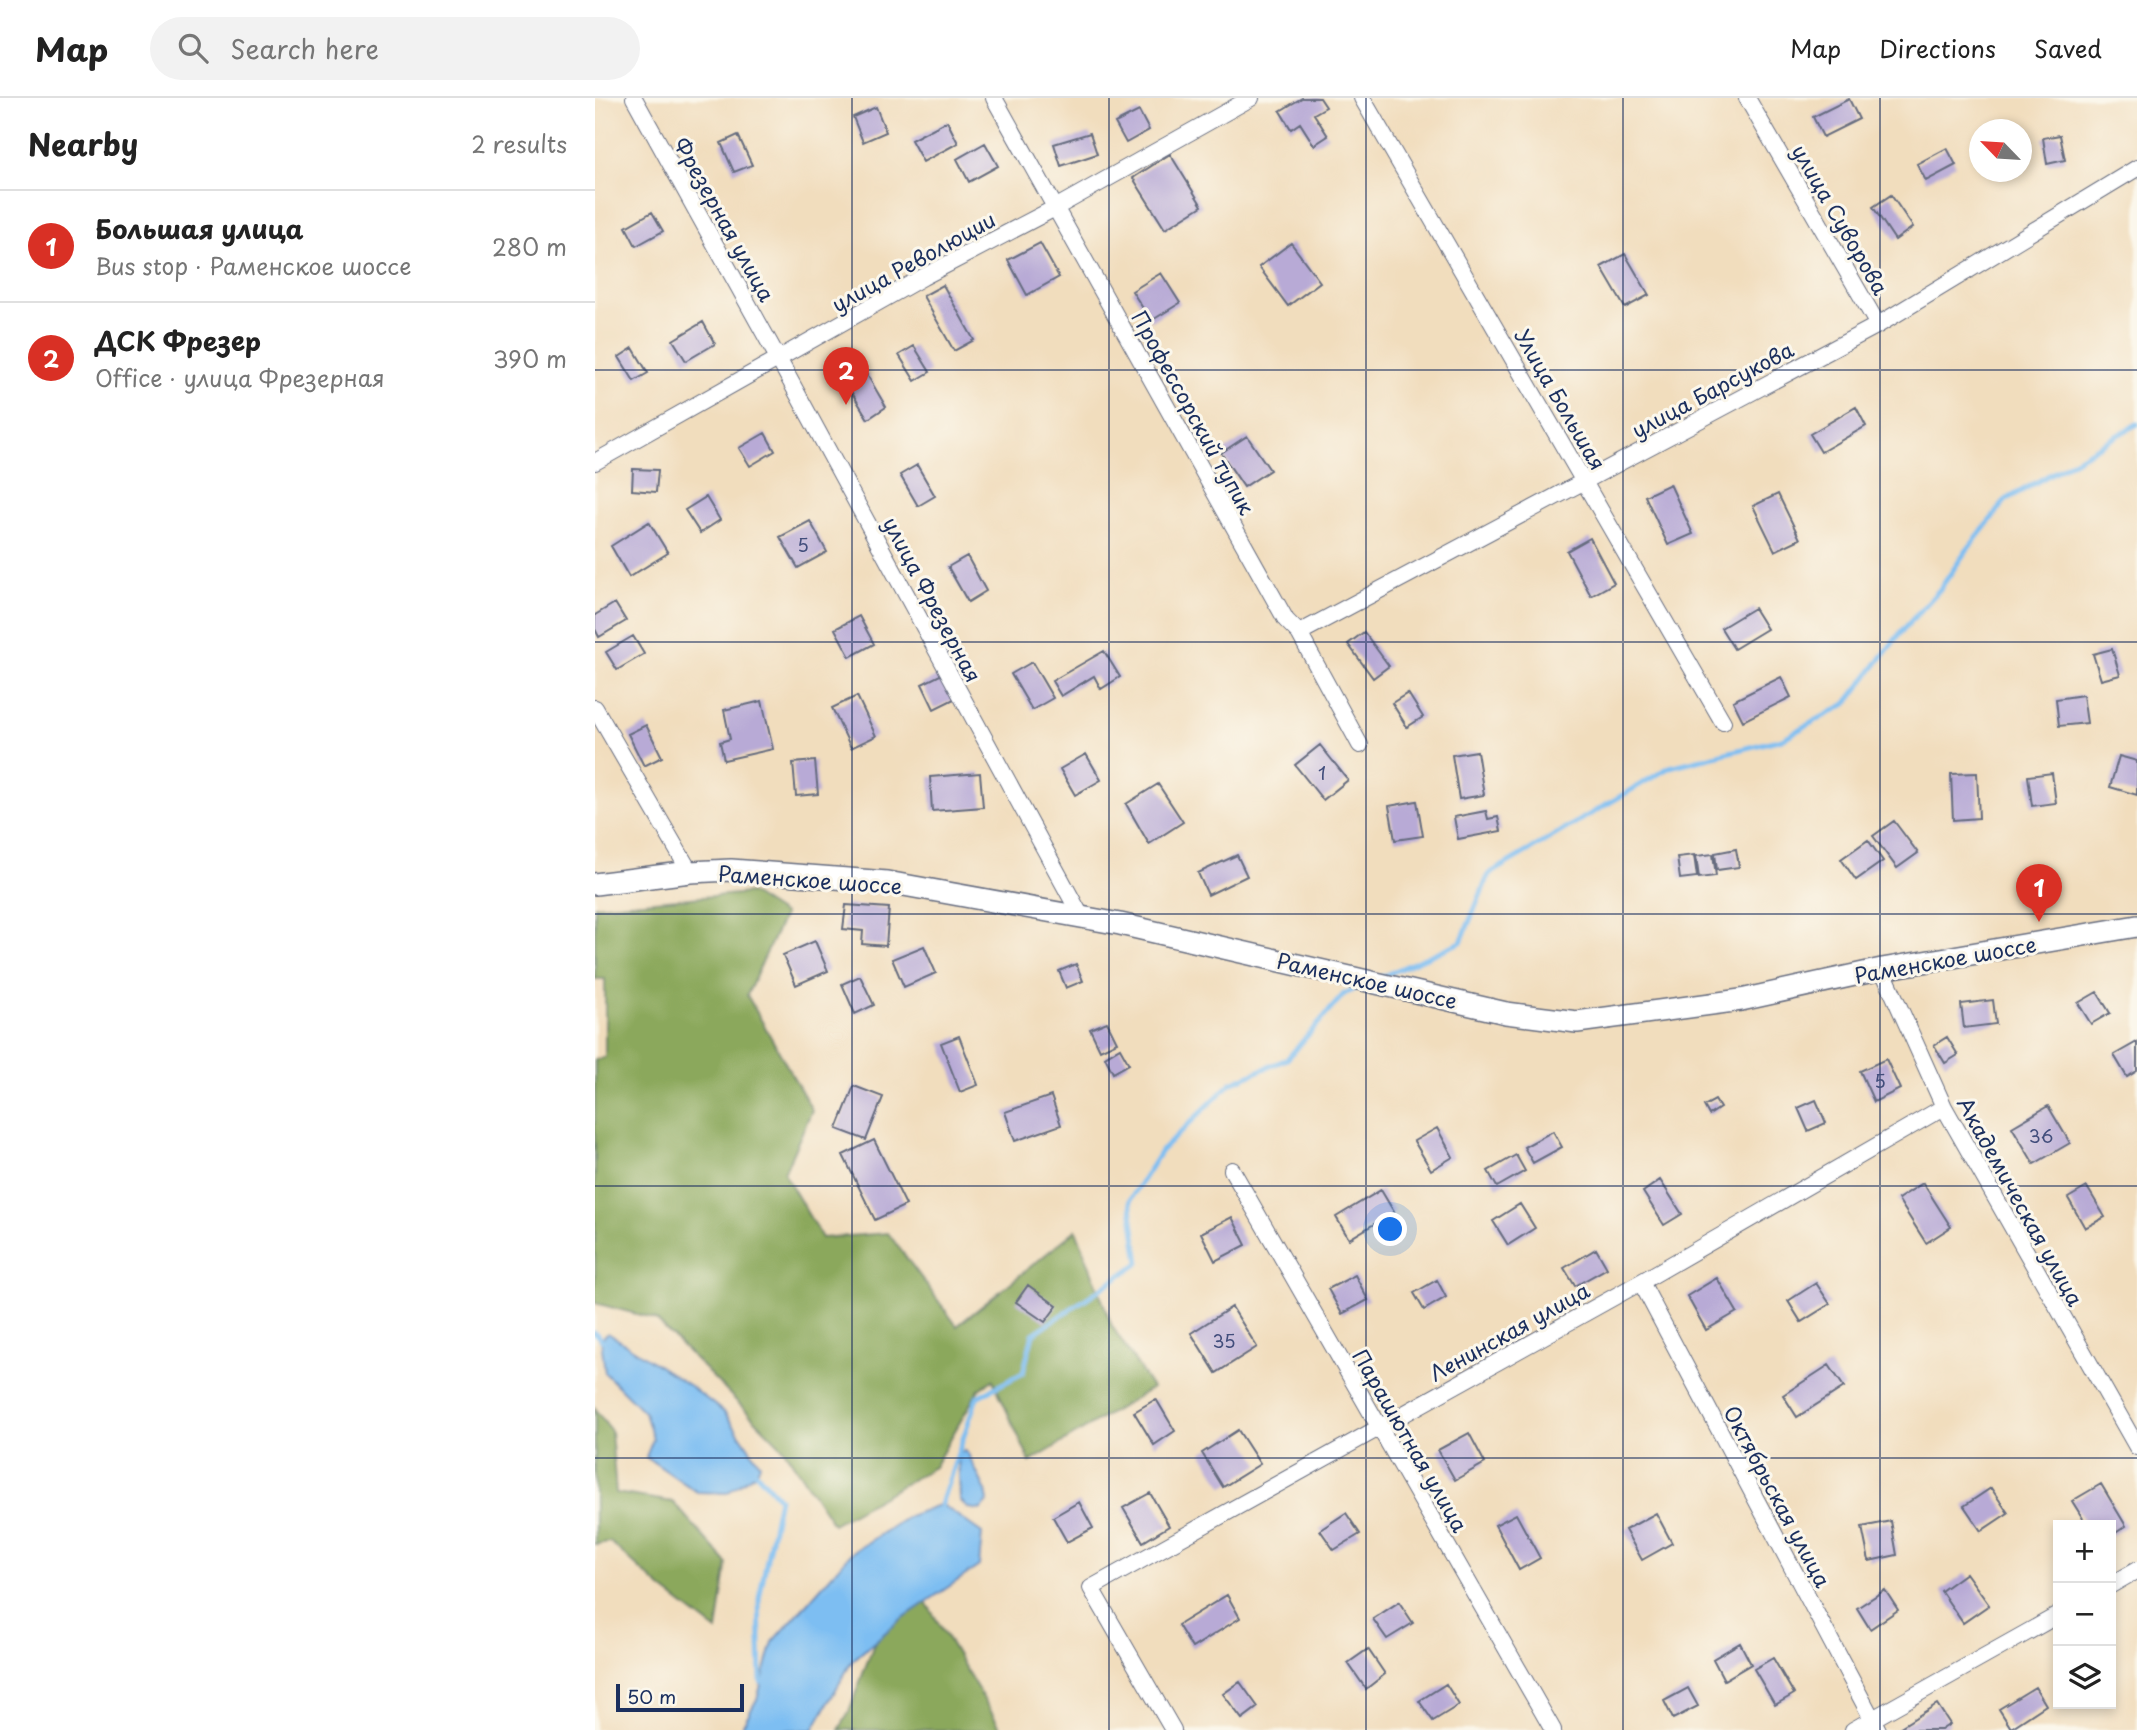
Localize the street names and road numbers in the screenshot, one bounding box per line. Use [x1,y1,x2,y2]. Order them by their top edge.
street label: Фрезерная улица [667,131,784,308]
street label: улица Суворова [1785,138,1897,300]
street label: улица Революции [825,203,1001,319]
street label: Профессорский тупик [1124,304,1264,520]
street label: Улица Большая [1508,322,1614,476]
street label: улица Барсукова [1625,333,1799,445]
street label: улица Фрезерная [876,510,990,688]
street label: Раменское шоссе [717,857,903,901]
street label: Раменское шоссе [1851,927,2039,991]
street label: Раменское шоссе [1274,944,1460,1016]
street label: Академическая улица [1950,1090,2092,1312]
street label: Ленинская улица [1423,1273,1596,1388]
street label: Парашютная улица [1345,1342,1477,1538]
street label: Октябрьская улица [1716,1399,1840,1593]

